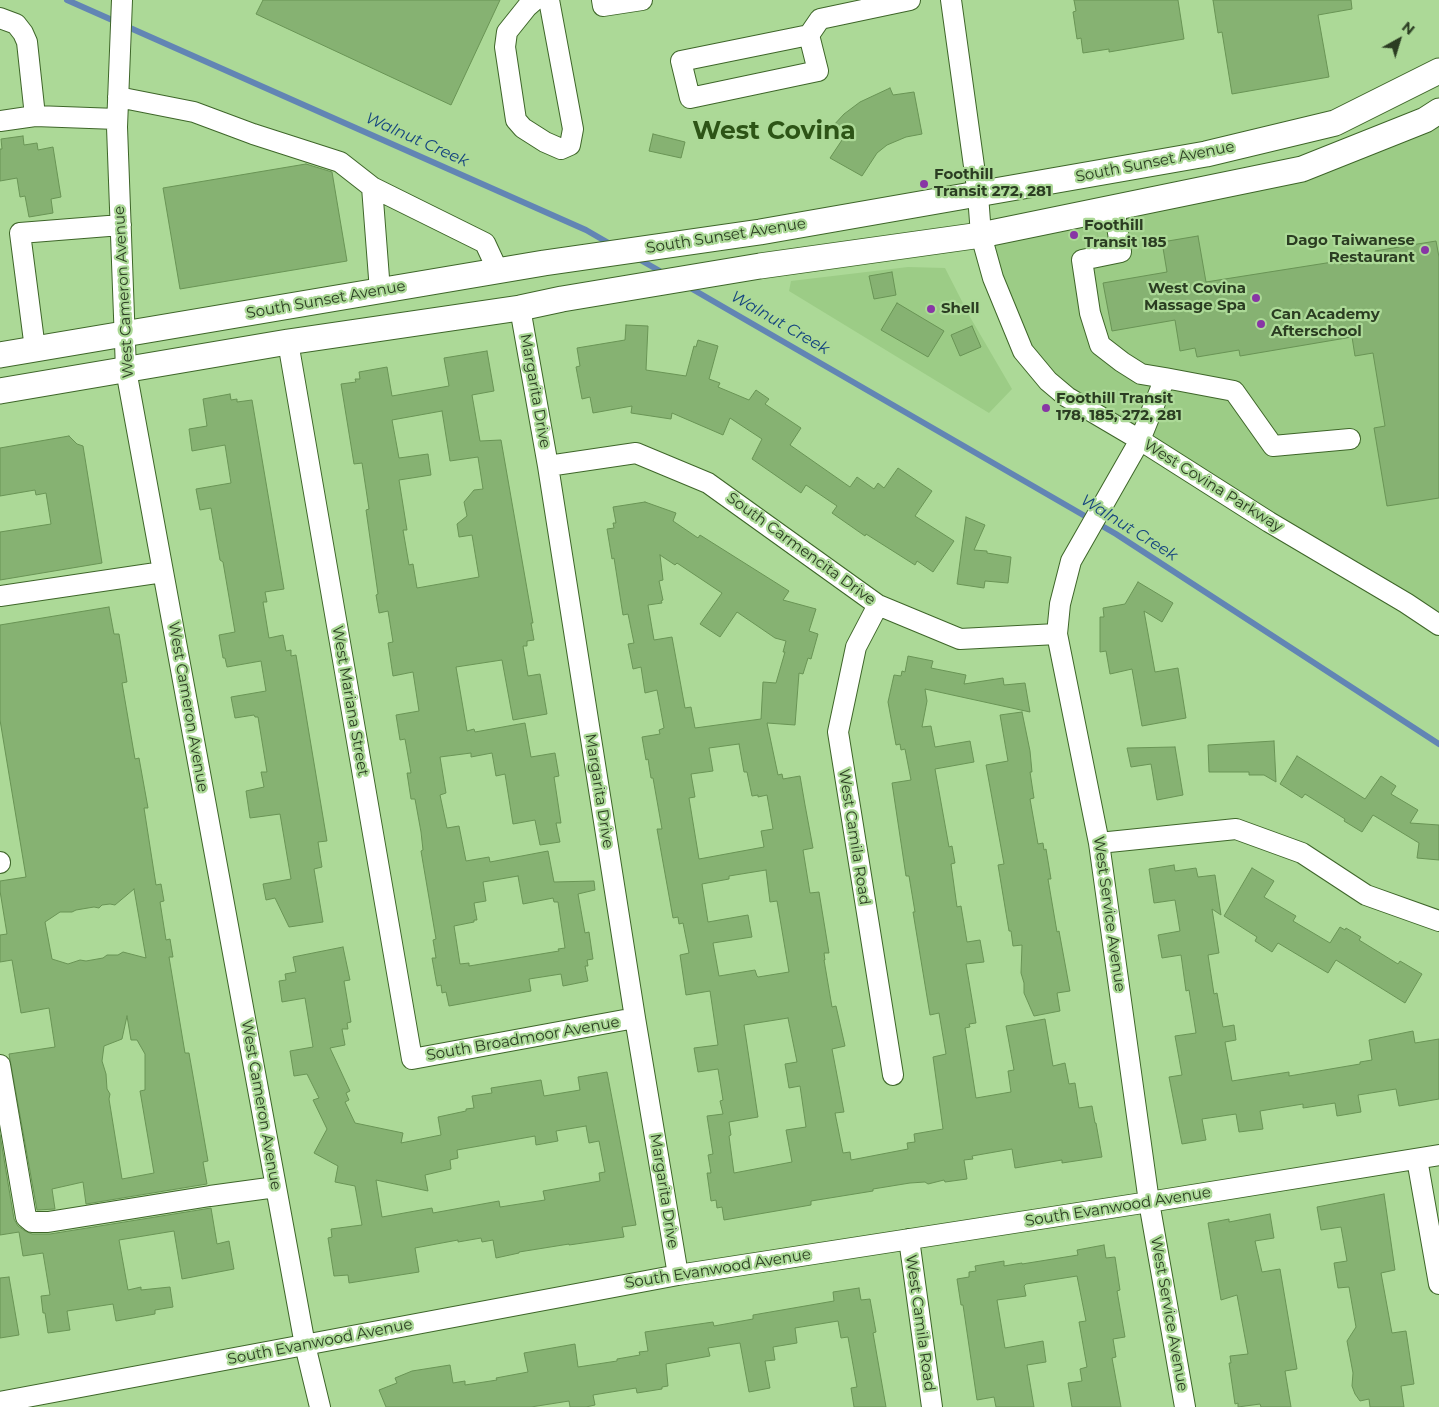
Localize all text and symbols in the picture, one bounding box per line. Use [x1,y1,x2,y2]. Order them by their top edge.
north arrow [1374,15,1424,65]
text: N [1398,18,1418,39]
water label: Walnut Creek [363,109,471,171]
district label: West Covina [692,117,856,147]
street label: South Sunset Avenue [1074,138,1236,186]
place label: Foothill Transit 272, 281 [934,166,1052,201]
marker: Foothill Transit 272, 281 [918,178,930,190]
street label: West Cameron Avenue [110,205,138,379]
street label: South Sunset Avenue [645,214,807,258]
place label: Foothill Transit 185 [1084,217,1167,252]
marker: Foothill Transit 185 [1068,229,1080,241]
place label: Dago Taiwanese Restaurant [1286,232,1415,267]
marker: Dago Taiwanese Restaurant [1419,244,1431,256]
street label: South Sunset Avenue [245,277,407,323]
place label: West Covina Massage Spa [1144,280,1246,315]
water label: Walnut Creek [727,287,833,359]
marker: West Covina Massage Spa [1250,292,1262,304]
place label: Shell [941,300,979,318]
marker: Shell [925,303,937,315]
place label: Can Academy Afterschool [1271,306,1380,341]
marker: Can Academy Afterschool [1255,318,1267,330]
street label: Margarita Drive [516,332,554,450]
place label: Foothill Transit 178, 185, 272, 281 [1056,390,1182,425]
marker: Foothill Transit 178, 185, 272, 281 [1040,402,1052,414]
street label: West Covina Parkway [1140,436,1286,536]
street label: South Carmencita Drive [723,489,879,609]
water label: Walnut Creek [1077,491,1181,565]
street label: West Cameron Avenue [164,621,212,793]
street label: West Mariana Street [328,624,372,778]
street label: Margarita Drive [581,732,617,850]
street label: West Camila Road [834,768,874,906]
street label: West Service Avenue [1089,835,1129,993]
street label: South Broadmoor Avenue [425,1013,621,1065]
street label: West Cameron Avenue [237,1019,285,1191]
street label: Margarita Drive [646,1132,682,1250]
street label: South Evanwood Avenue [1024,1183,1212,1231]
street label: West Service Avenue [1147,1235,1191,1393]
street label: South Evanwood Avenue [624,1245,812,1293]
street label: West Camila Road [902,1254,938,1392]
street label: South Evanwood Avenue [226,1315,414,1369]

